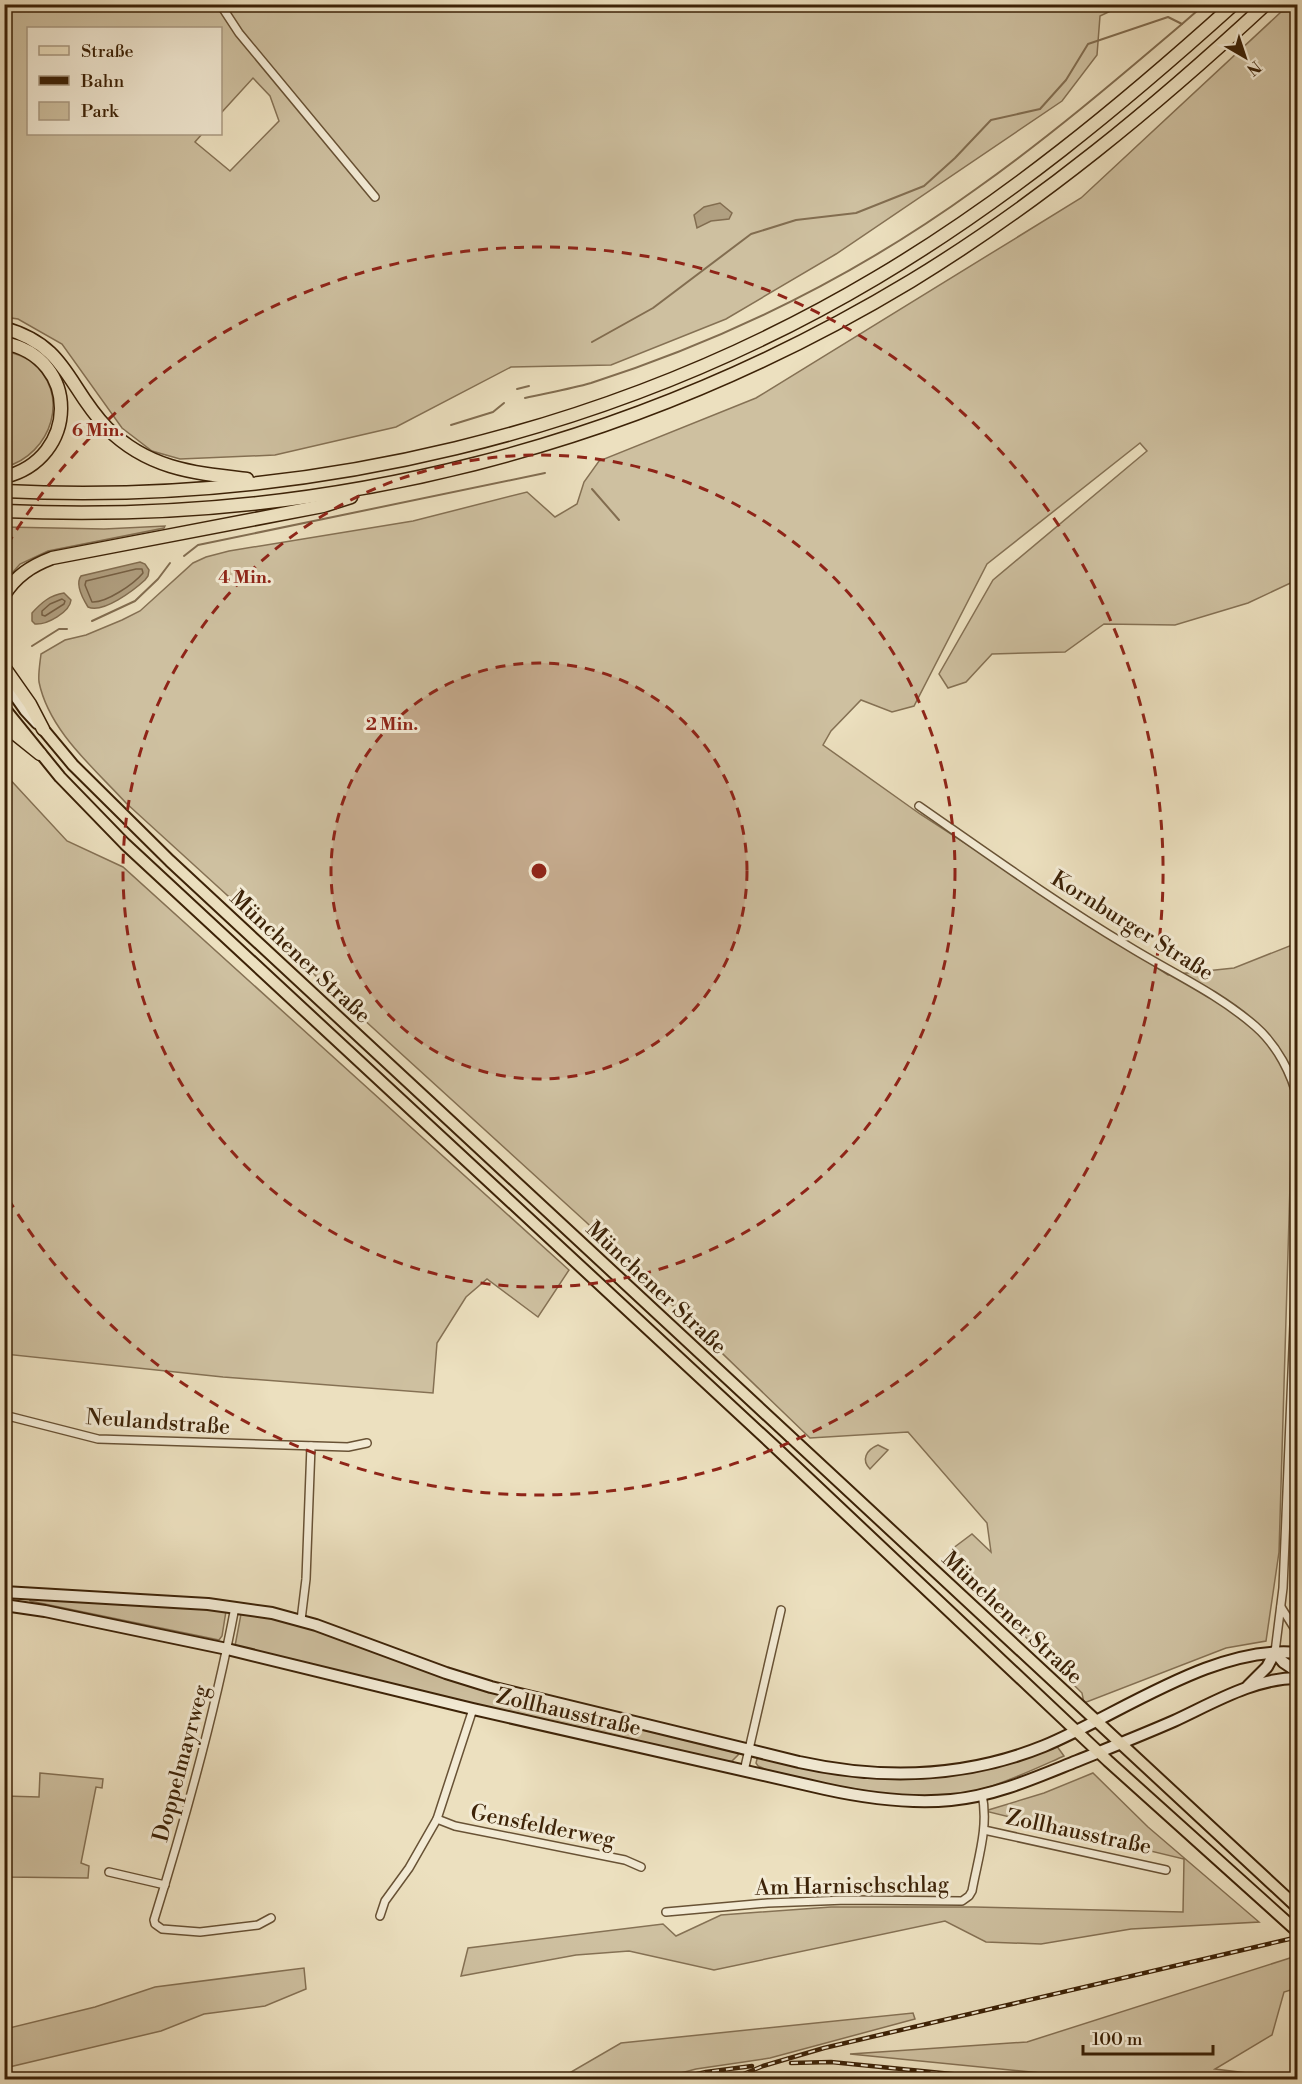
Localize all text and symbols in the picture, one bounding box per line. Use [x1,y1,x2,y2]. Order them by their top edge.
legend [27,27,222,135]
north arrow [1215,27,1275,87]
text: Straße [81,40,134,63]
text: N [1242,56,1265,80]
text: Bahn [80,70,124,93]
text: Park [81,100,120,123]
text: 6 Min. [72,419,124,442]
text: 4 Min. [218,566,272,589]
text: 2 Min. [366,713,418,736]
centre of rings [529,861,549,881]
street label: Kornburger Straße [1046,865,1218,987]
street label: Münchener Straße [224,885,376,1029]
street label: Münchener Straße [580,1216,732,1360]
street label: Neulandstraße [85,1404,231,1441]
street label: Münchener Straße [936,1546,1088,1690]
street label: Doppelmayrweg [148,1681,216,1845]
street label: Zollhausstraße [494,1683,644,1742]
street label: Gensfelderweg [468,1799,618,1854]
street label: Zollhausstraße [1004,1804,1154,1861]
street label: Am Harnischschlag [754,1871,950,1902]
scale bar [1083,2018,1214,2056]
text: 100 m [1092,2028,1143,2051]

